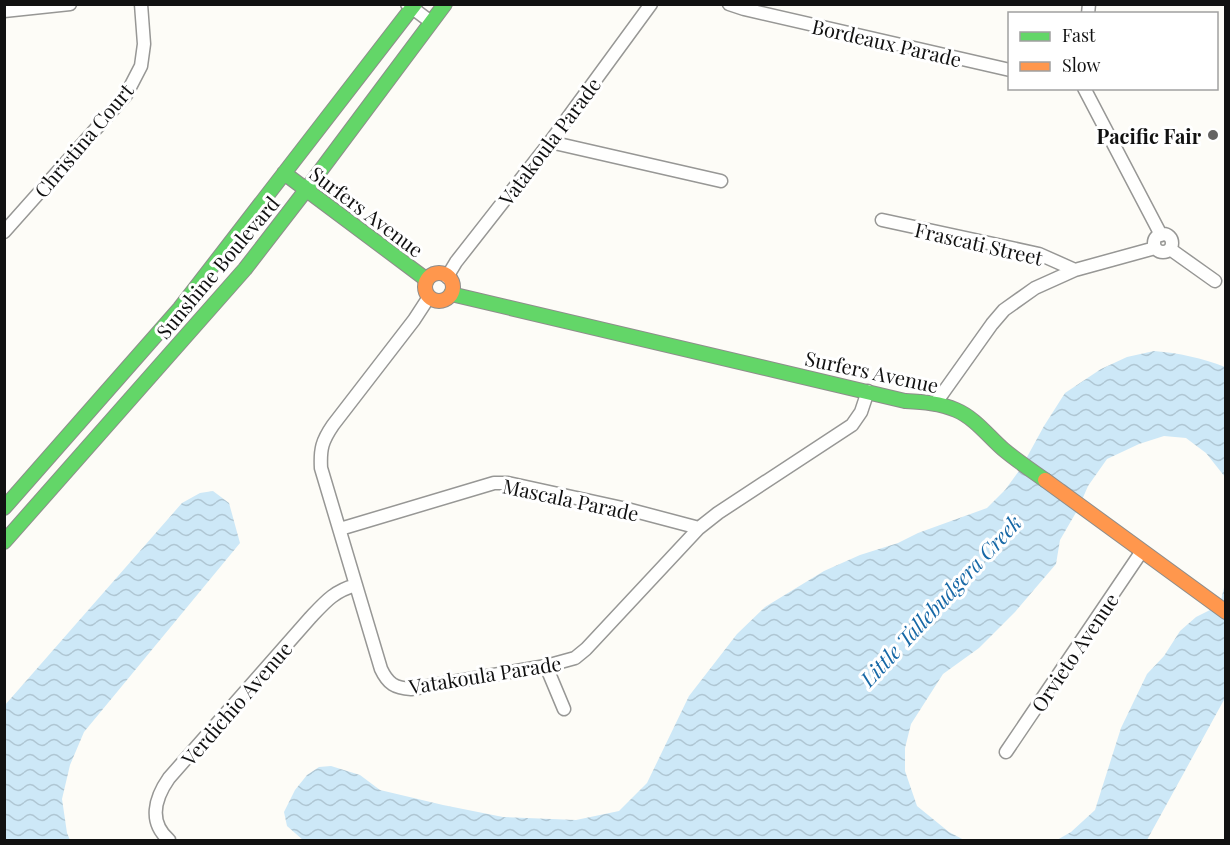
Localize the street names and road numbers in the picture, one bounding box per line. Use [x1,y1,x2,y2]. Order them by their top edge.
street label: Bordeaux Parade [810,12,964,72]
street label: Vatakoula Parade [491,71,606,211]
street label: Christina Court [27,77,139,203]
street label: Surfers Avenue [305,159,429,263]
street label: Sunshine Boulevard [149,190,285,344]
street label: Frascati Street [912,215,1046,271]
street label: Surfers Avenue [803,344,941,398]
street label: Mascala Parade [500,471,642,527]
street label: Orvieto Avenue [1024,587,1124,717]
street label: Verdichio Avenue [174,635,297,772]
street label: Vatakoula Parade [406,649,563,700]

